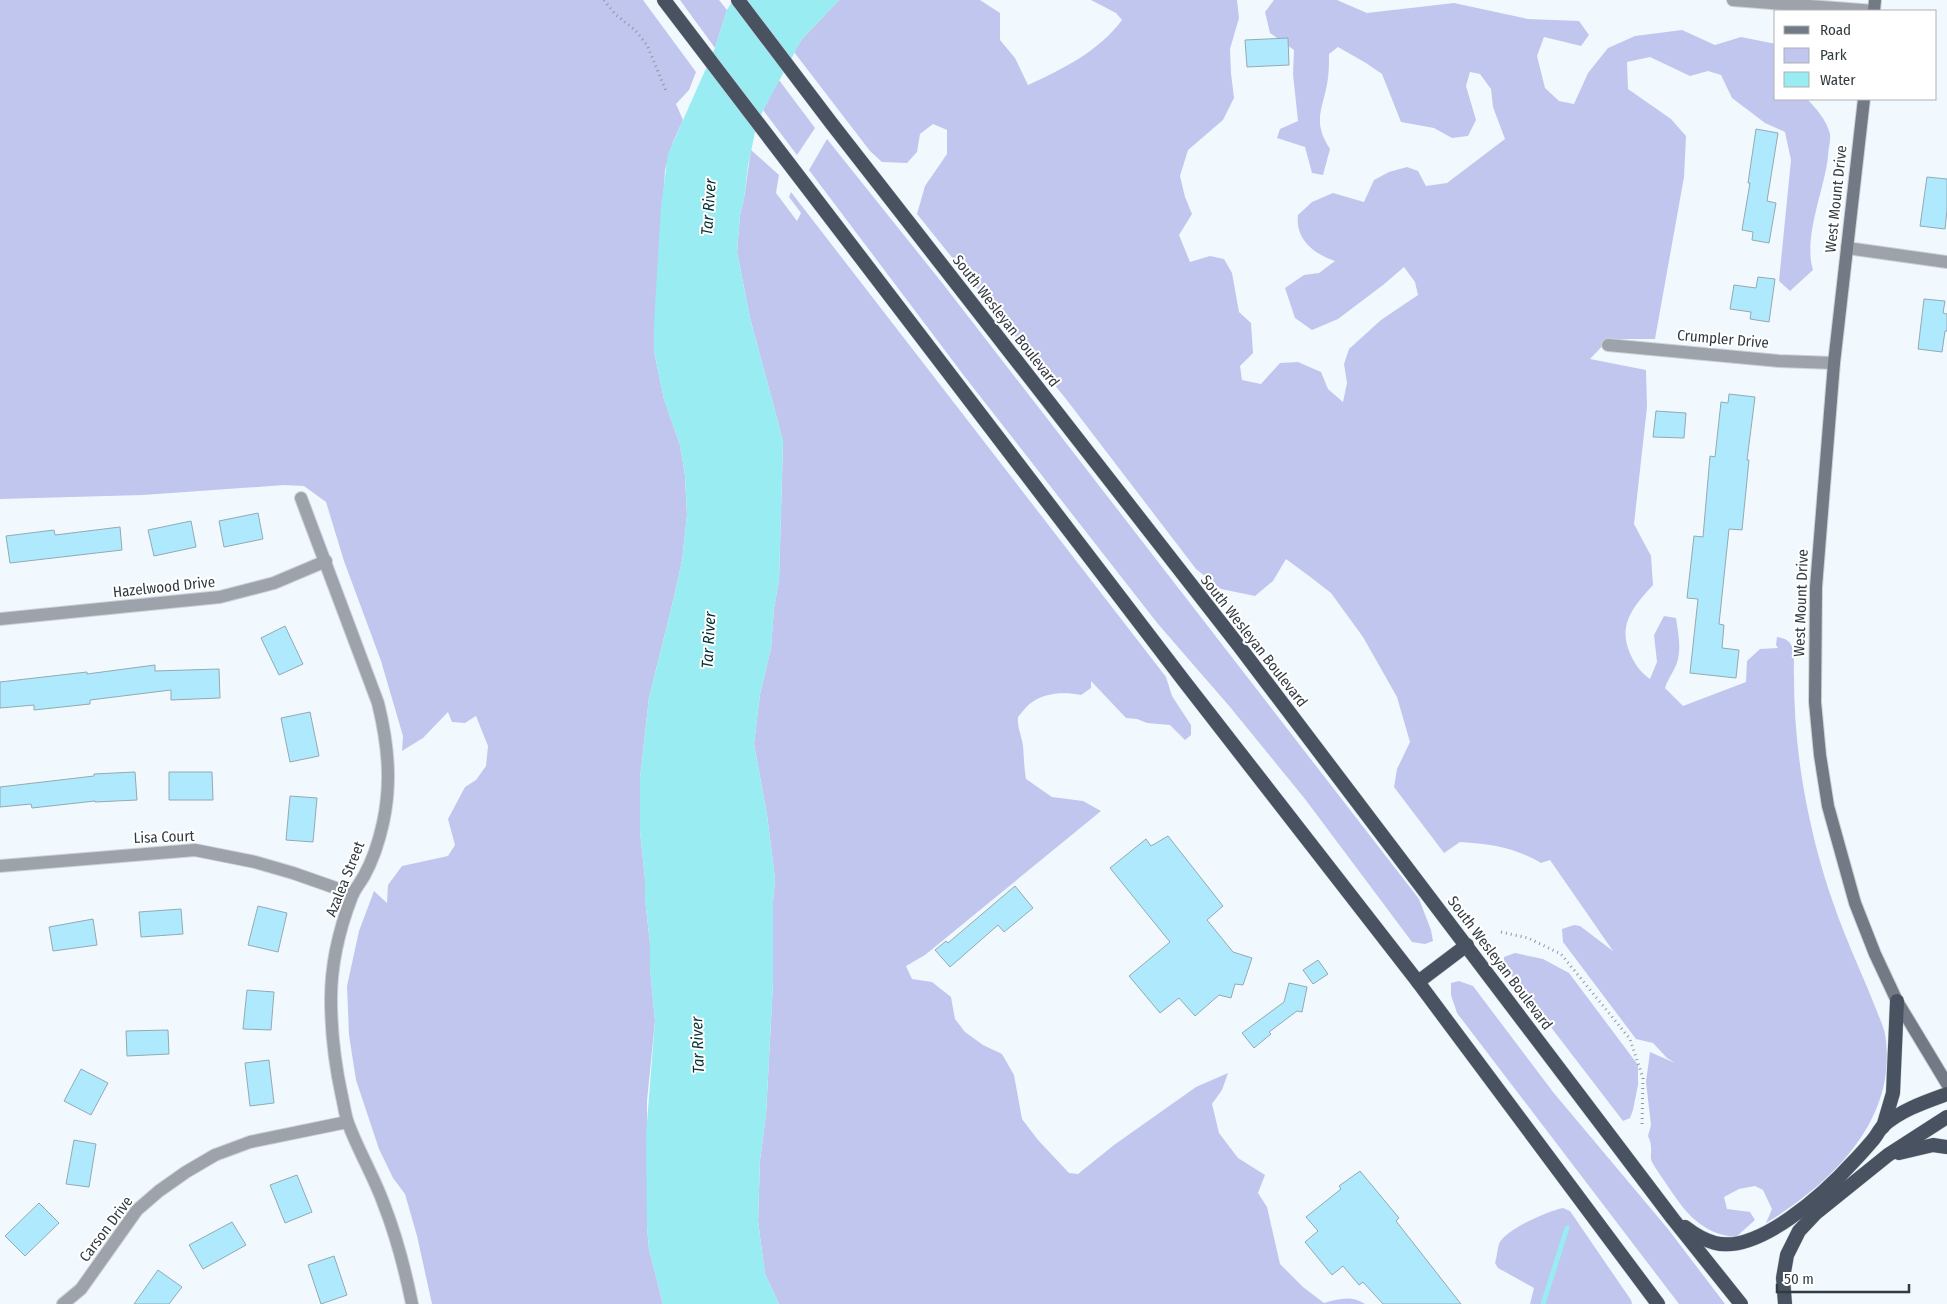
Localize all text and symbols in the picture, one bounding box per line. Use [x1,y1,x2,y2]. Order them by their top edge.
legend [1774,10,1937,100]
text: Road [1820,21,1851,39]
text: Park [1820,46,1847,64]
text: Water [1820,71,1856,89]
street label: West Mount Drive [1821,144,1851,254]
water label: Tar River [697,178,720,236]
street label: South Wesleyan Boulevard [949,251,1063,391]
street label: Crumpler Drive [1676,326,1770,352]
street label: West Mount Drive [1790,549,1812,657]
street label: South Wesleyan Boulevard [1197,571,1311,711]
street label: Hazelwood Drive [112,573,216,601]
water label: Tar River [698,611,719,669]
street label: Lisa Court [133,827,195,847]
street label: Azalea Street [322,839,368,919]
street label: South Wesleyan Boulevard [1444,893,1556,1033]
water label: Tar River [687,1016,708,1074]
street label: Carson Drive [76,1193,136,1265]
scale bar [1777,1262,1910,1294]
text: 50 m [1784,1270,1814,1288]

